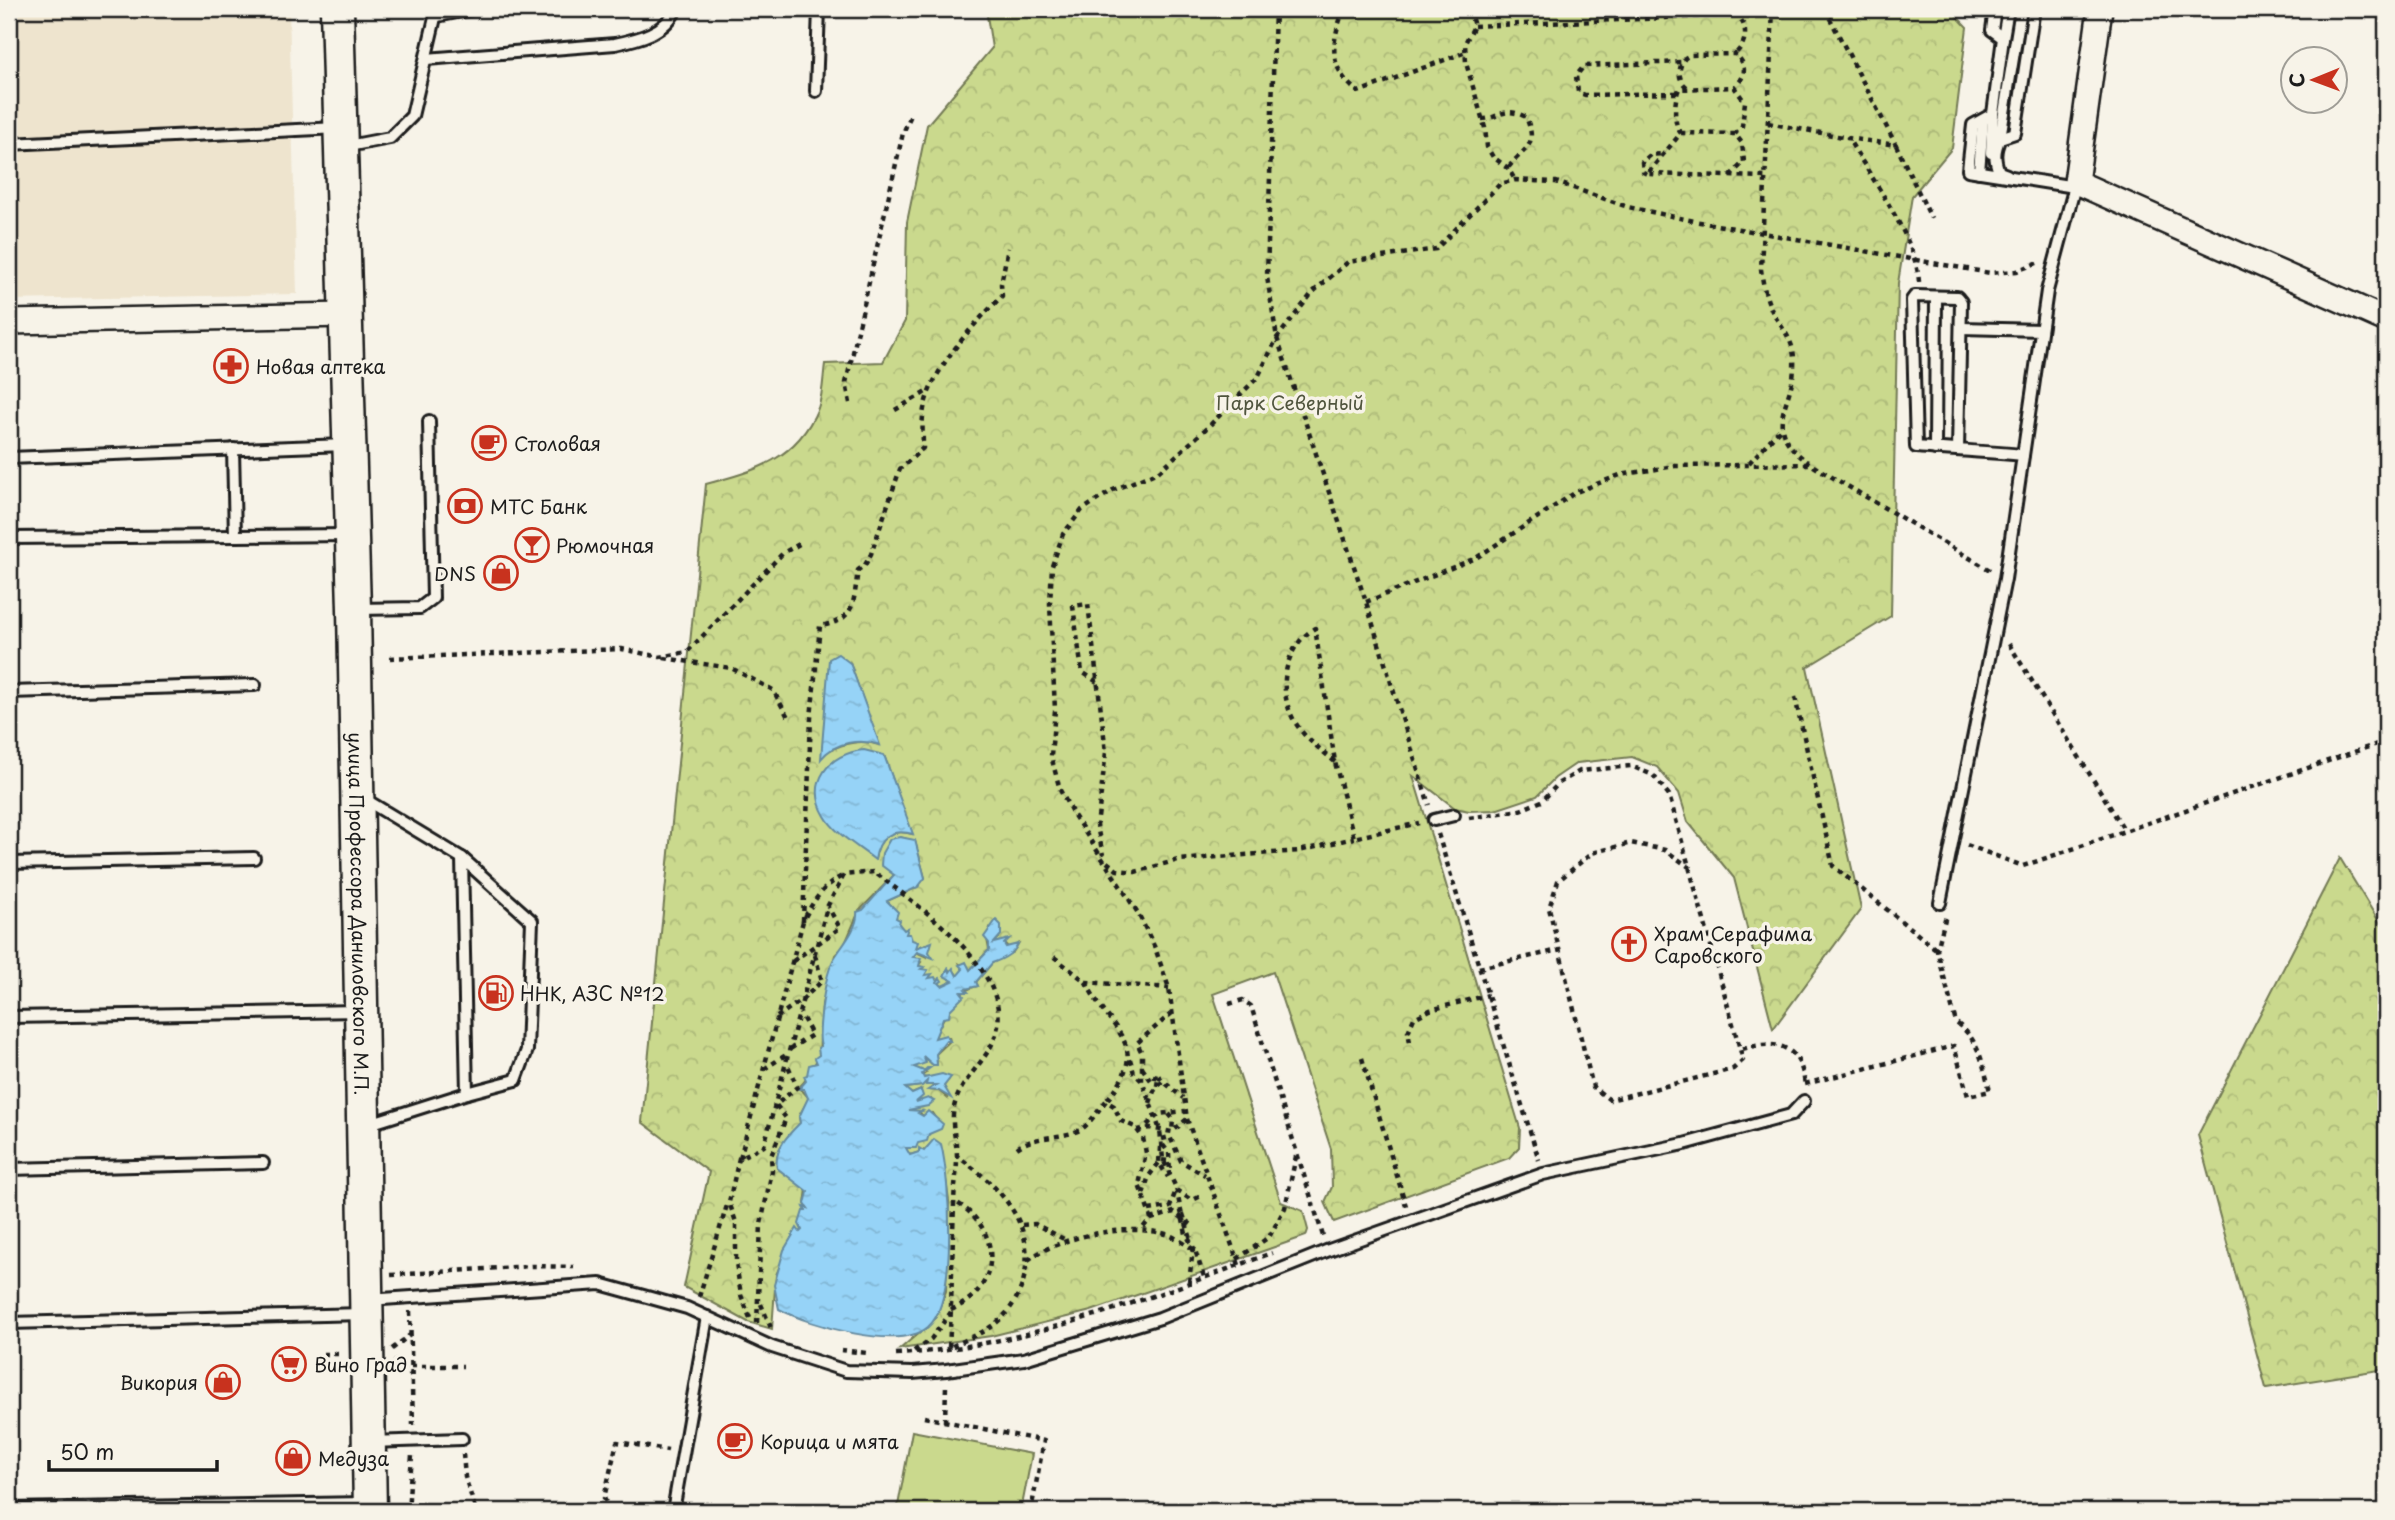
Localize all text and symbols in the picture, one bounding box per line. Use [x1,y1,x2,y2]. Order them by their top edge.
north arrow [2280,46,2350,116]
text: С [2282,73,2310,88]
pharmacy icon: Новая аптека [212,347,250,385]
place label: Новая аптека [256,352,386,380]
park label: Парк Северный [1216,388,1364,416]
cafe icon: Столовая [470,424,508,462]
place label: Столовая [514,429,601,457]
bank icon: МТС Банк [446,487,484,525]
place label: МТС Банк [490,492,588,520]
bar icon: Рюмочная [513,526,551,564]
place label: Рюмочная [556,531,654,559]
shop icon: DNS [482,554,520,592]
place label: DNS [434,559,476,587]
street label: улица Профессора Даниловского М.П. [342,732,377,1096]
place label: Храм Серафима Саровского [1654,919,1812,969]
church icon: Храм Серафима Саровского [1610,925,1648,963]
fuel station icon: ННК, АЗС №12 [477,974,515,1012]
place label: ННК, АЗС №12 [520,979,665,1007]
supermarket icon: Вино Град [270,1345,308,1383]
place label: Вино Град [314,1350,407,1378]
shop icon: Викория [204,1363,242,1401]
place label: Викория [120,1368,198,1396]
cafe icon: Корица и мята [716,1422,754,1460]
place label: Корица и мята [760,1427,899,1455]
scale bar [49,1429,217,1473]
text: 50 m [60,1435,114,1467]
shop icon: Медуза [274,1439,312,1477]
place label: Медуза [318,1444,389,1472]

